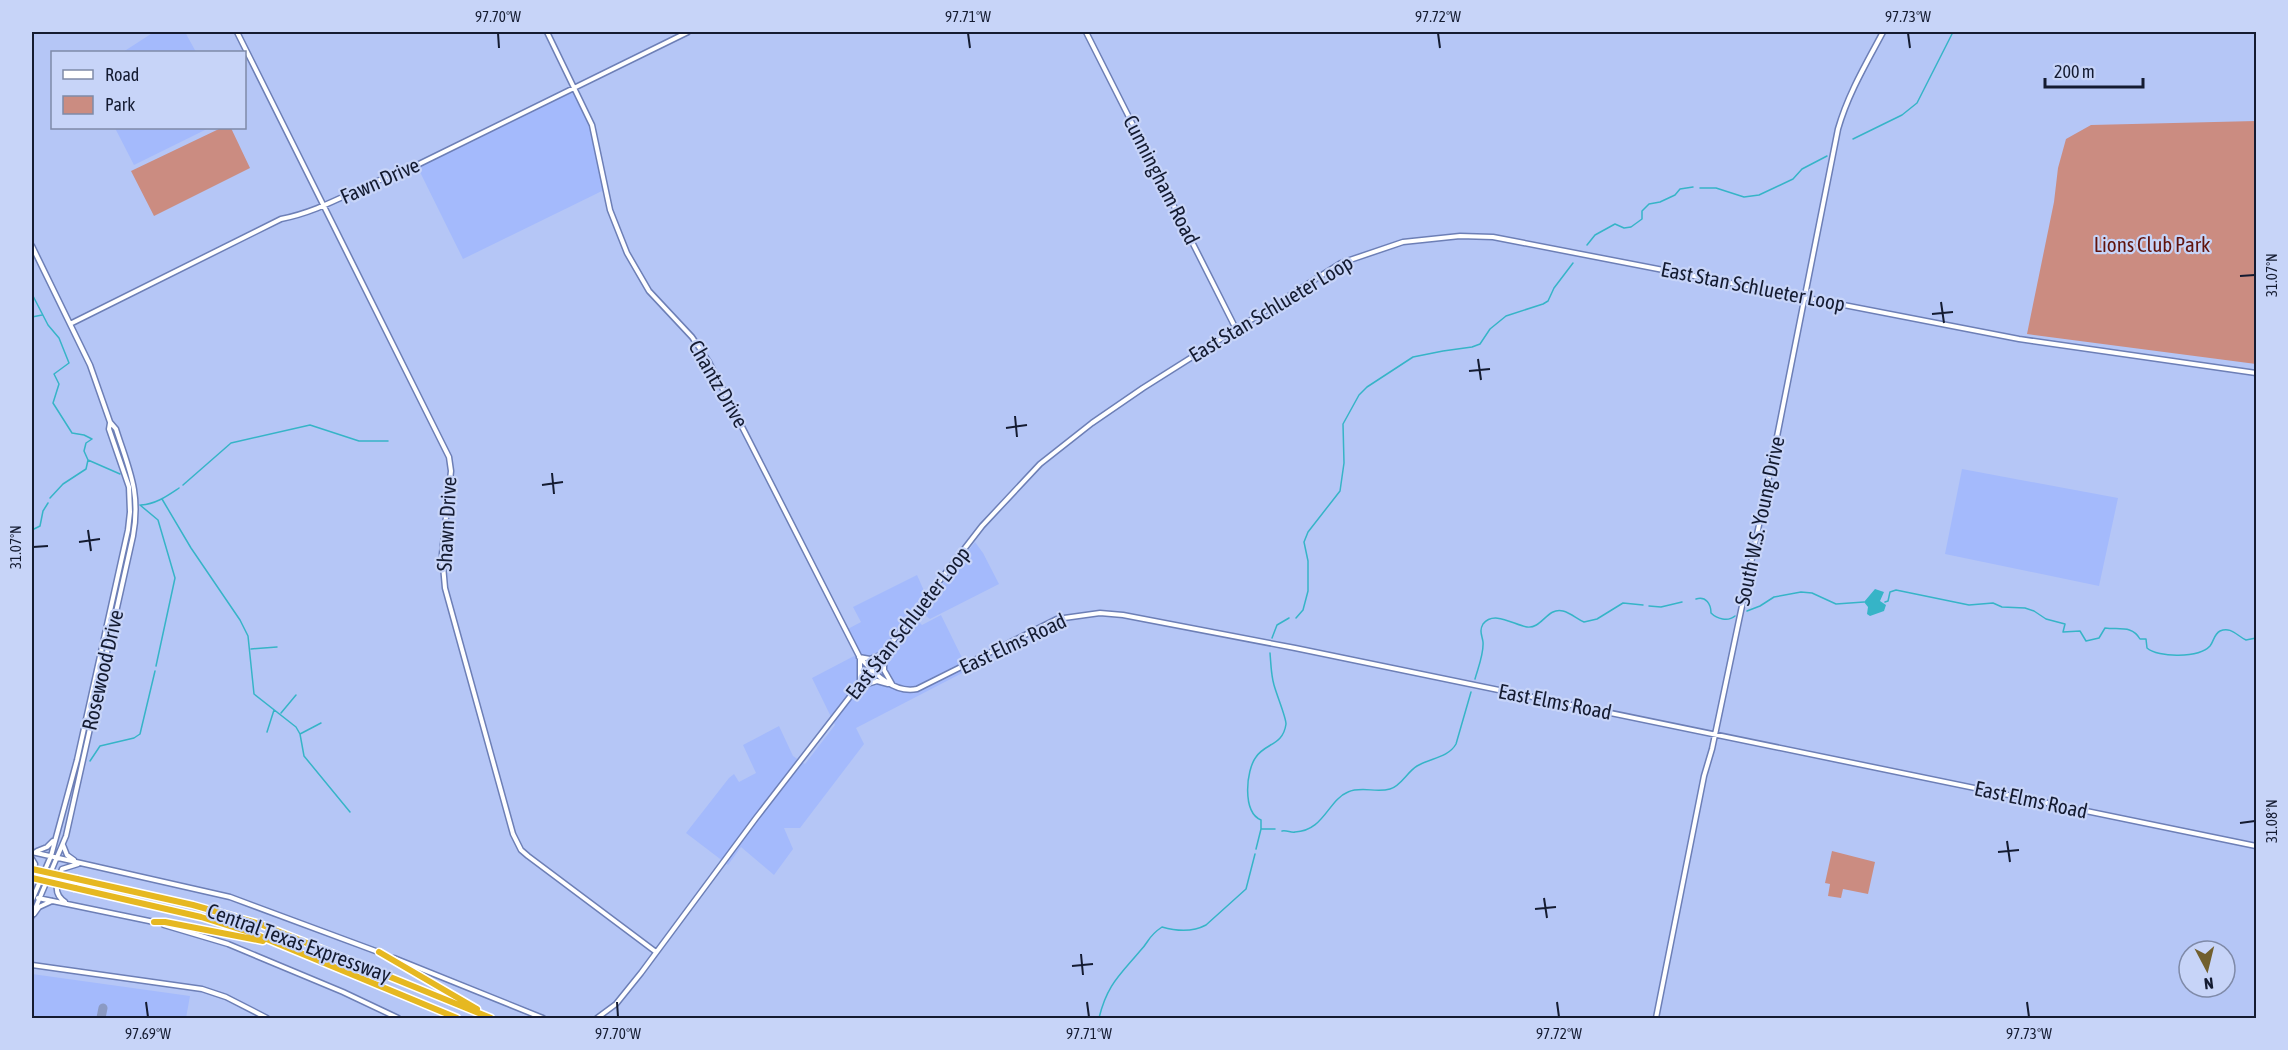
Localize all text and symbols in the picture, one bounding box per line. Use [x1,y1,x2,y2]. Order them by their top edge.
text: 97.70°W [475,8,521,25]
text: 97.71°W [945,8,991,25]
text: 97.72°W [1415,8,1461,25]
text: 97.73°W [1885,8,1931,25]
legend [51,51,246,129]
scale bar [2045,51,2142,89]
text: 200 m [2054,61,2095,82]
text: Road [105,64,139,85]
text: Park [105,94,135,115]
street label: Cunningham Road [1119,111,1205,248]
street label: Fawn Drive [336,152,423,208]
park label: Lions Club Park [2094,232,2210,256]
street label: East Stan Schlueter Loop [1184,250,1357,367]
text: 31.07°N [2263,253,2280,297]
street label: East Stan Schlueter Loop [1659,256,1847,316]
street label: Chantz Drive [684,336,753,431]
street label: South W.S. Young Drive [1729,434,1789,608]
street label: Shawn Drive [432,476,460,572]
text: 31.07°N [7,525,24,569]
street label: East Stan Schlueter Loop [840,541,974,703]
street label: Rosewood Drive [77,607,128,732]
street label: East Elms Road [955,608,1070,678]
street label: East Elms Road [1496,678,1614,724]
street label: East Elms Road [1972,775,2090,823]
text: 31.08°N [2263,799,2280,843]
street label: Central Texas Expressway [204,898,395,987]
north arrow [2177,939,2237,999]
text: N [2203,974,2215,993]
text: 97.69°W [125,1025,171,1042]
text: 97.70°W [595,1025,641,1042]
text: 97.71°W [1066,1025,1112,1042]
text: 97.72°W [1536,1025,1582,1042]
text: 97.73°W [2006,1025,2052,1042]

